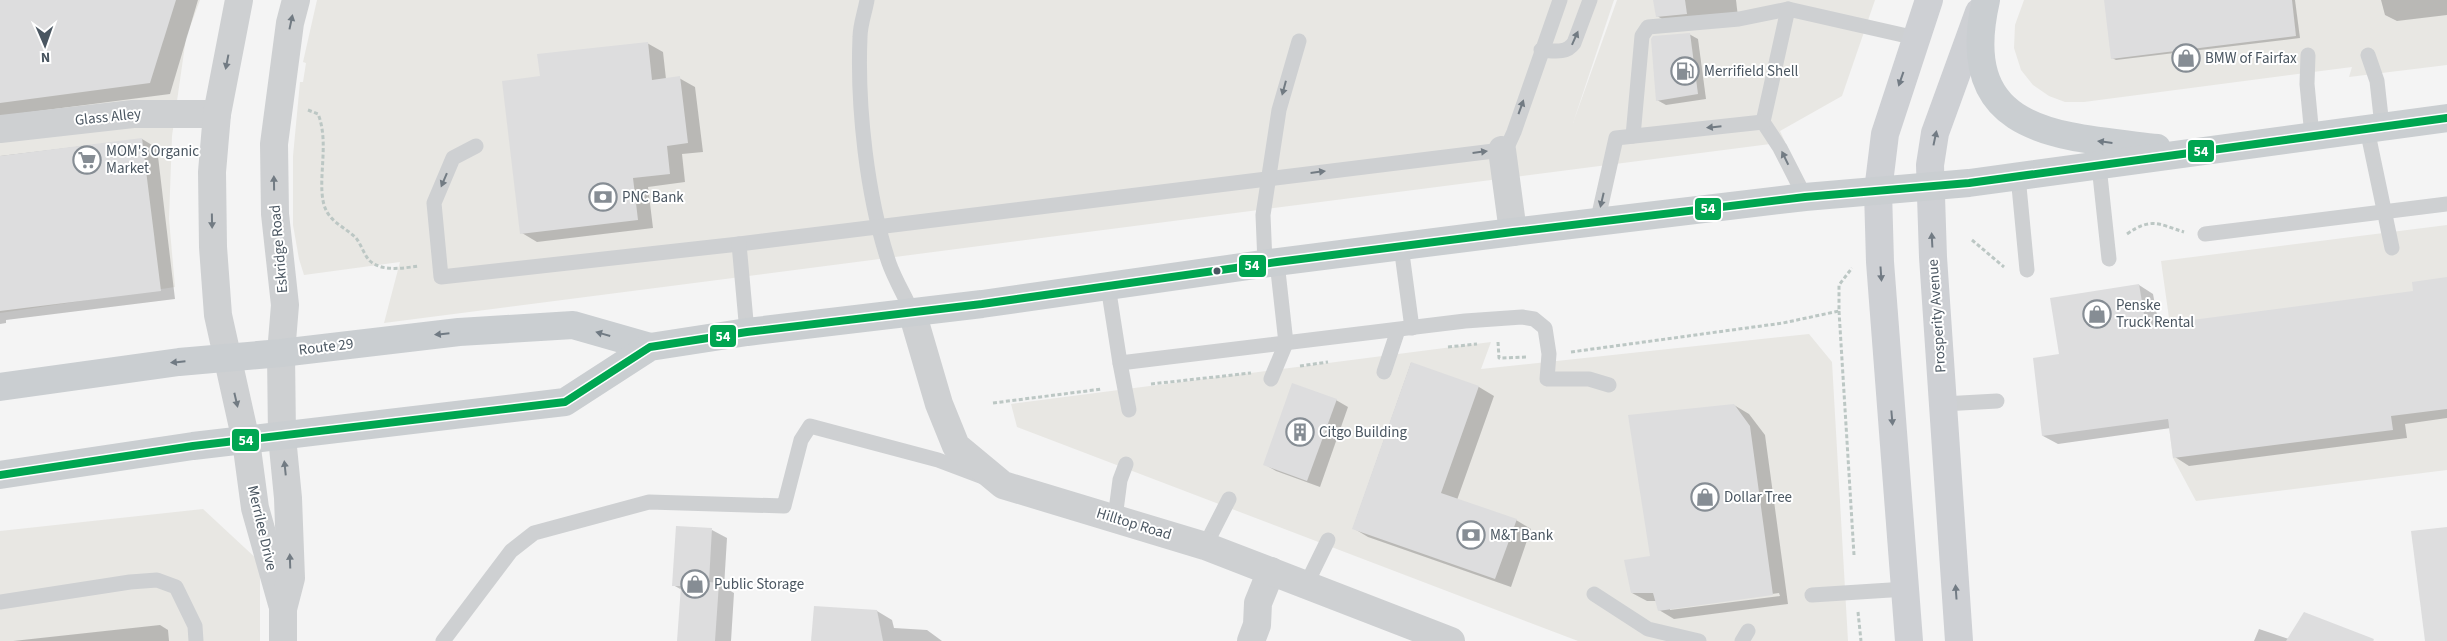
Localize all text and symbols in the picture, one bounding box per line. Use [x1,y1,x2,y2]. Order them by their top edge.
one-way arrow [287,14,295,29]
north arrow [20,20,70,70]
one-way arrow [1572,31,1580,45]
shop icon: BMW of Fairfax [2171,43,2201,73]
text: N [40,47,50,67]
place label: BMW of Fairfax [2205,48,2297,69]
one-way arrow [222,55,230,71]
fuel station icon: Merrifield Shell [1670,56,1700,86]
place label: Merrifield Shell [1704,61,1799,82]
one-way arrow [1897,72,1905,87]
one-way arrow [1280,80,1288,95]
one-way arrow [1518,99,1526,114]
street label: Glass Alley [74,103,142,131]
one-way arrow [1706,123,1722,131]
one-way arrow [1931,130,1939,146]
one-way arrow [2096,138,2112,146]
line badge: 54 [2187,139,2215,163]
place label: MOM's Organic Market [106,141,199,179]
text: 54 [2194,142,2209,162]
supermarket icon: MOM's Organic Market [72,145,102,175]
one-way arrow [1472,148,1488,156]
one-way arrow [1781,151,1790,166]
one-way arrow [1311,168,1327,176]
one-way arrow [440,173,448,188]
one-way arrow [270,175,278,191]
bank icon: PNC Bank [588,182,618,212]
place label: PNC Bank [622,187,684,208]
one-way arrow [1598,193,1606,208]
line badge: 54 [1694,197,1722,221]
text: 54 [1701,199,1716,219]
street label: Eskridge Road [265,204,293,294]
one-way arrow [208,213,216,229]
one-way arrow [1928,232,1936,248]
line badge: 54 [1238,254,1267,278]
text: 54 [1245,256,1260,276]
street label: Prosperity Avenue [1923,258,1951,374]
unlabelled marker [1212,266,1222,276]
one-way arrow [1878,267,1886,283]
place label: Penske Truck Rental [2116,295,2194,333]
shop icon: Penske Truck Rental [2082,299,2112,329]
line badge: 54 [709,324,737,348]
text: 54 [716,327,731,347]
one-way arrow [434,330,450,338]
one-way arrow [596,330,611,338]
street label: Route 29 [297,333,355,361]
one-way arrow [170,358,186,366]
one-way arrow [232,392,240,407]
one-way arrow [1888,410,1896,426]
building icon: Citgo Building [1285,417,1315,447]
place label: Citgo Building [1319,422,1407,443]
line badge: 54 [231,428,260,452]
text: 54 [239,431,254,451]
one-way arrow [281,460,289,476]
shop icon: Dollar Tree [1690,482,1720,512]
street label: Merrilee Drive [242,483,282,573]
place label: Dollar Tree [1724,487,1792,508]
street label: Hilltop Road [1094,503,1174,545]
bank icon: M&T Bank [1456,520,1486,550]
place label: M&T Bank [1490,525,1554,546]
one-way arrow [286,553,294,569]
shop icon: Public Storage [680,569,710,599]
place label: Public Storage [714,574,804,595]
one-way arrow [1951,584,1959,600]

